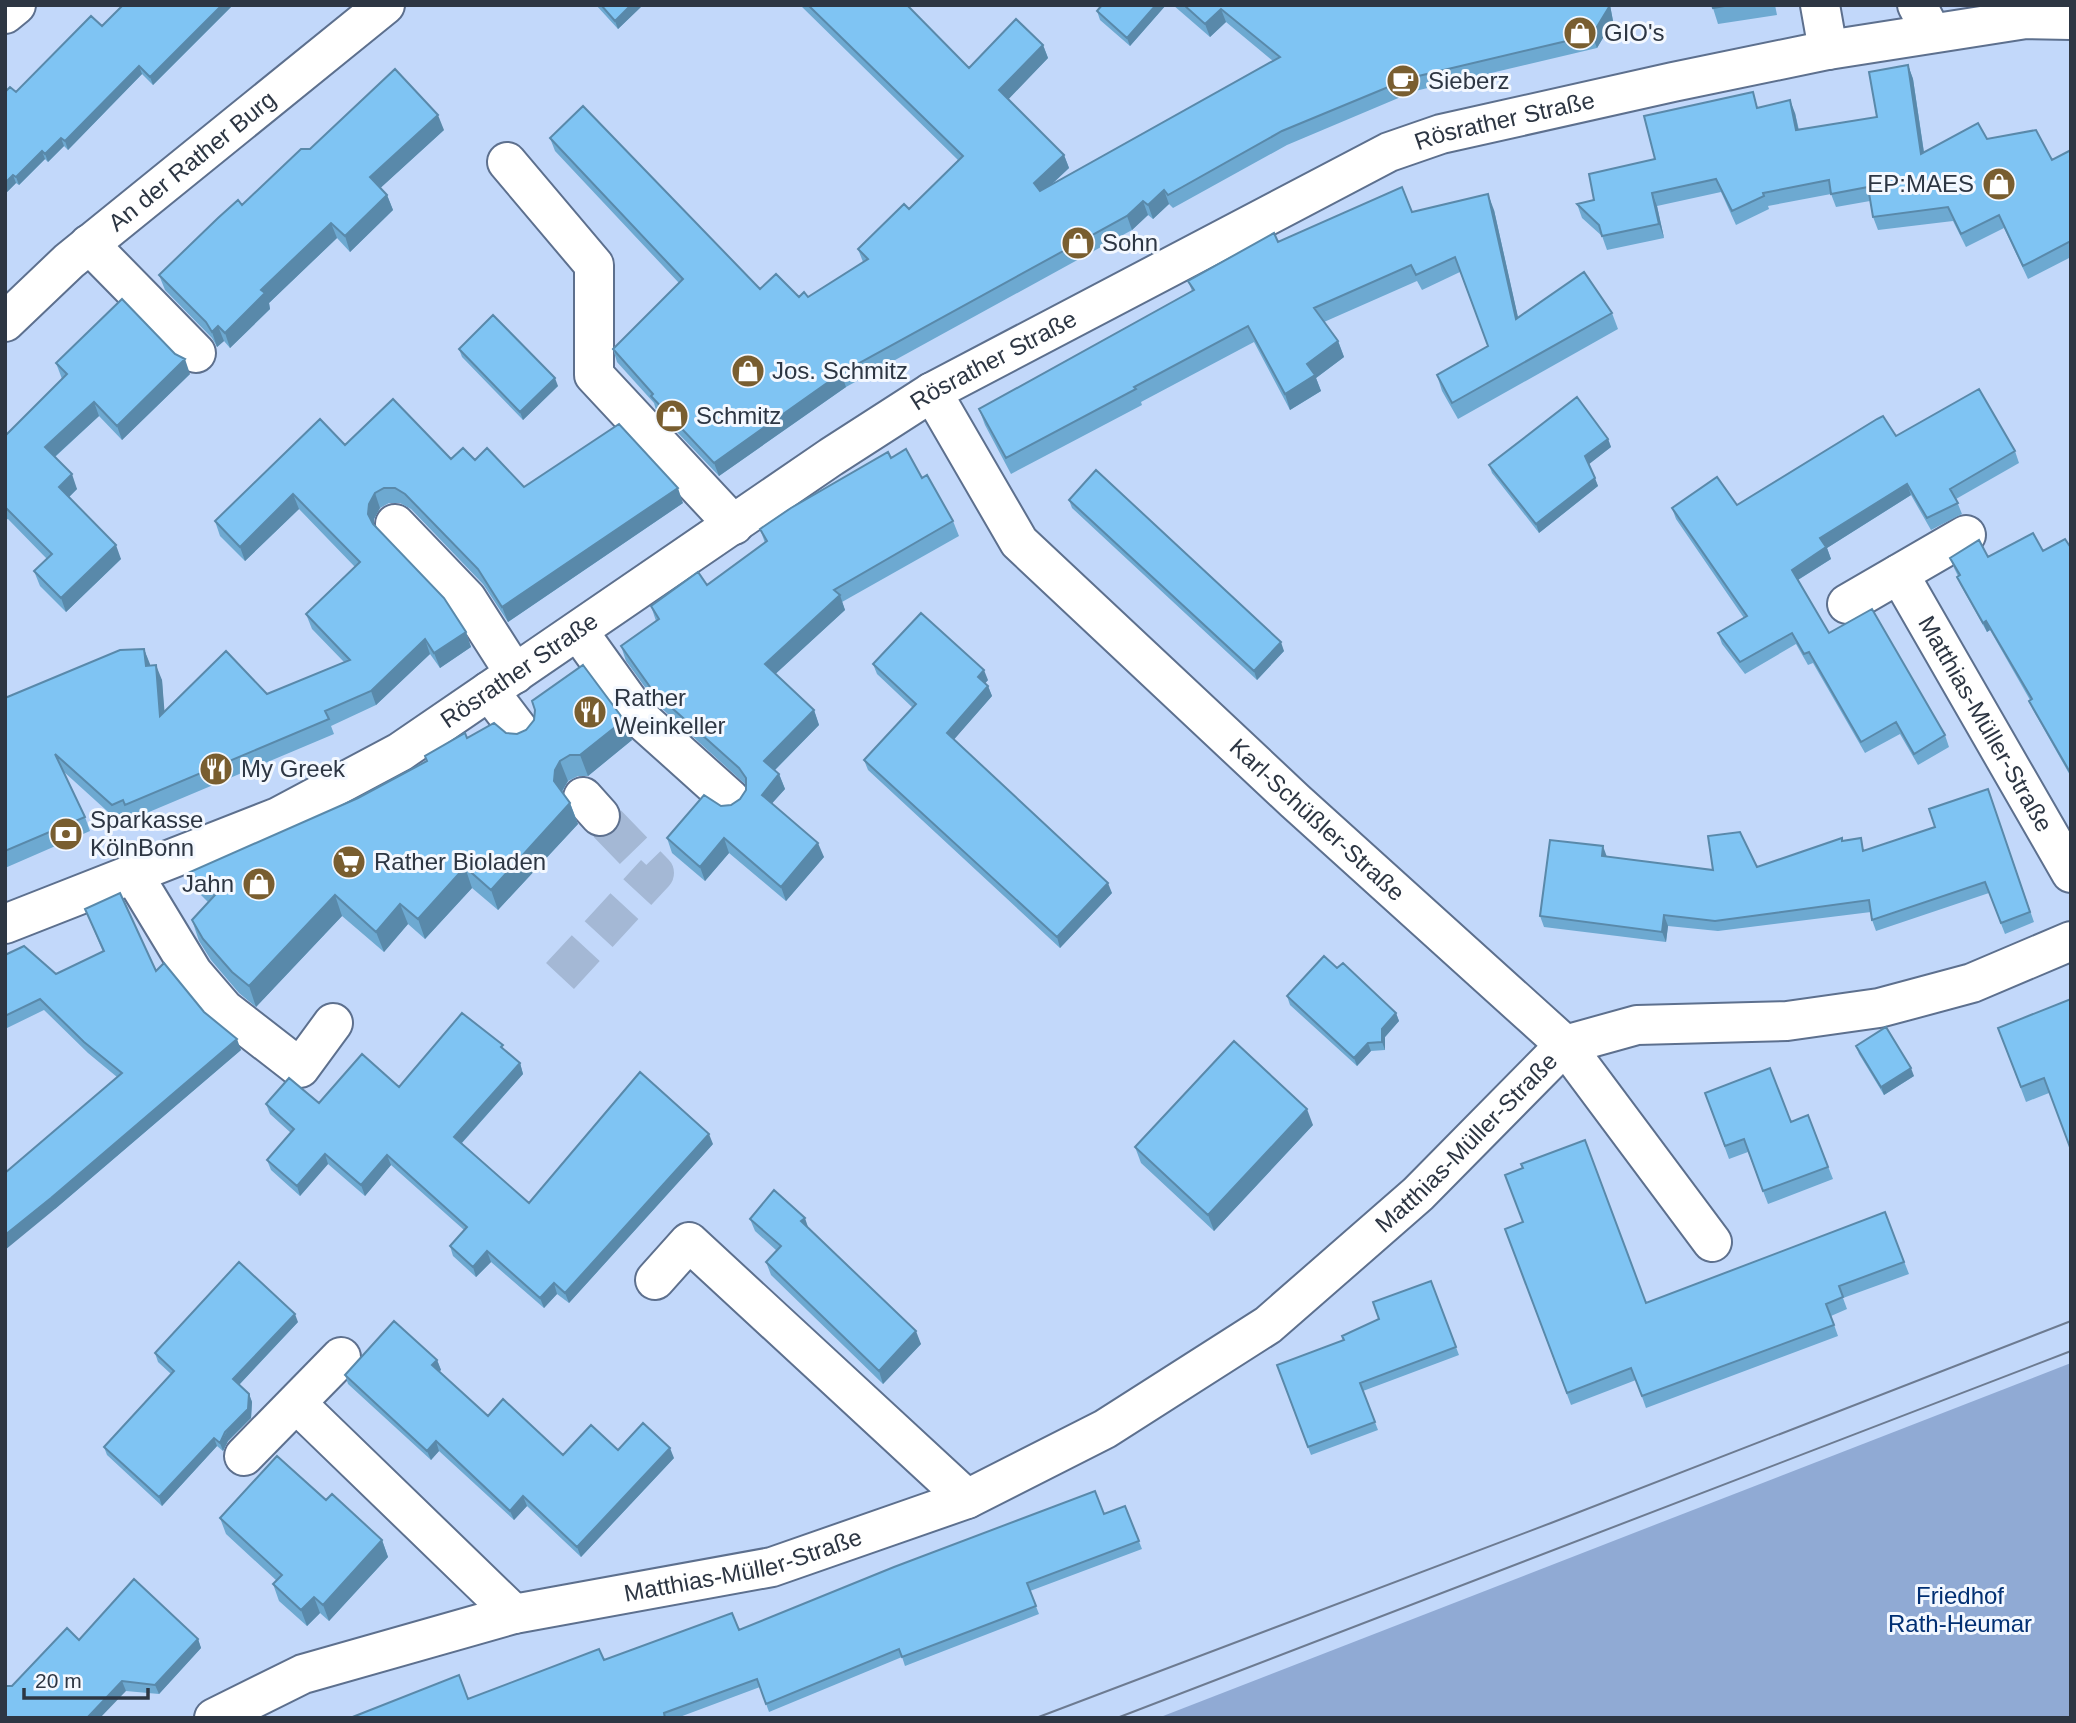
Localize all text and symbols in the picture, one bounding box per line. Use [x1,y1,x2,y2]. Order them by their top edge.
shop icon: GIO's [1561,14,1599,52]
place label: GIO's [1604,19,1665,46]
cafe icon: Sieberz [1384,62,1422,100]
place label: Sieberz [1428,67,1509,94]
street label: An der Rather Burg [103,85,281,236]
street label: Rösrather Straße [1411,86,1597,155]
shop icon: EP:MAES [1980,165,2018,203]
place label: EP:MAES [1867,170,1974,197]
shop icon: Sohn [1059,224,1097,262]
place label: Sohn [1102,229,1158,256]
street label: Rösrather Straße [905,305,1081,415]
shop icon: Jos. Schmitz [729,352,767,390]
place label: Jos. Schmitz [772,357,908,384]
shop icon: Schmitz [653,397,691,435]
place label: Schmitz [696,402,781,429]
street label: Rösrather Straße [435,607,603,733]
street label: Matthias-Müller-Straße [1913,611,2058,836]
place label: Rather Weinkeller [614,684,726,739]
restaurant icon: Rather Weinkeller [571,693,609,731]
street label: Karl-Schüßler-Straße [1225,733,1410,906]
restaurant icon: My Greek [197,750,235,788]
place label: My Greek [241,755,346,782]
place label: Sparkasse KölnBonn [90,806,203,861]
bank icon: Sparkasse KölnBonn [47,815,85,853]
supermarket icon: Rather Bioladen [330,843,368,881]
place label: Rather Bioladen [374,848,546,875]
shop icon: Jahn [240,865,278,903]
place label: Jahn [182,870,234,897]
street label: Matthias-Müller-Straße [1370,1047,1562,1238]
street label: Matthias-Müller-Straße [622,1523,865,1607]
park label: Friedhof Rath-Heumar [1888,1582,2032,1637]
scale bar [24,1656,149,1700]
text: 20 m [35,1669,82,1692]

